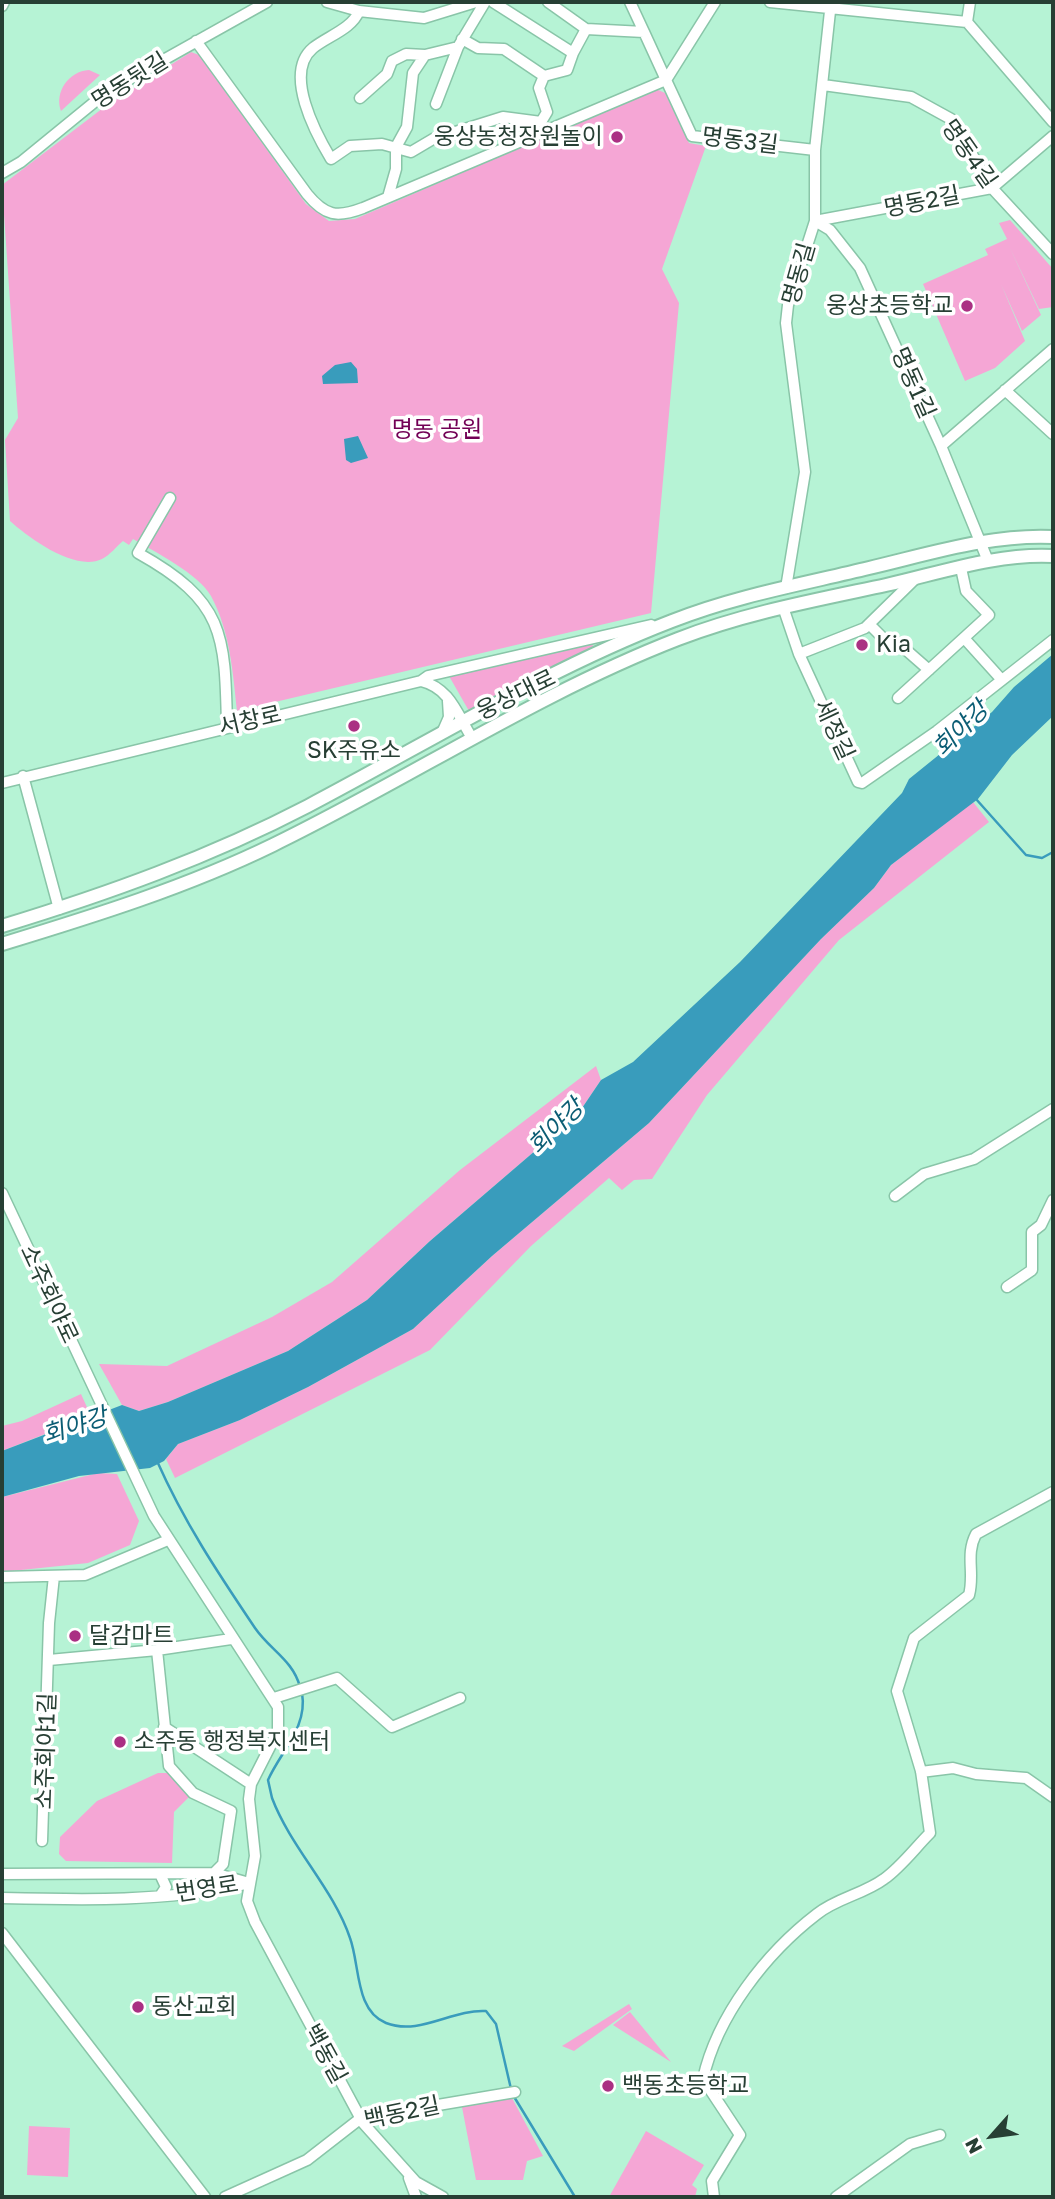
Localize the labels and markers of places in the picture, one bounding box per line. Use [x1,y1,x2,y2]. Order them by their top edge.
place label: 웅상농청장원놀이 [434,123,603,151]
marker: 웅상농청장원놀이 [609,129,625,145]
place label: 웅상초등학교 [826,292,953,320]
marker: 웅상초등학교 [959,298,975,314]
place label: Kia [876,631,911,659]
marker: Kia [854,637,870,653]
marker: SK주유소 [346,718,362,734]
place label: SK주유소 [307,737,401,765]
place label: 달감마트 [89,1622,174,1650]
marker: 달감마트 [67,1628,83,1644]
place label: 소주동 행정복지센터 [134,1728,330,1756]
marker: 소주동 행정복지센터 [112,1734,128,1750]
place label: 동산교회 [152,1993,237,2021]
marker: 동산교회 [130,1999,146,2015]
place label: 백동초등학교 [622,2072,749,2100]
marker: 백동초등학교 [600,2078,616,2094]

